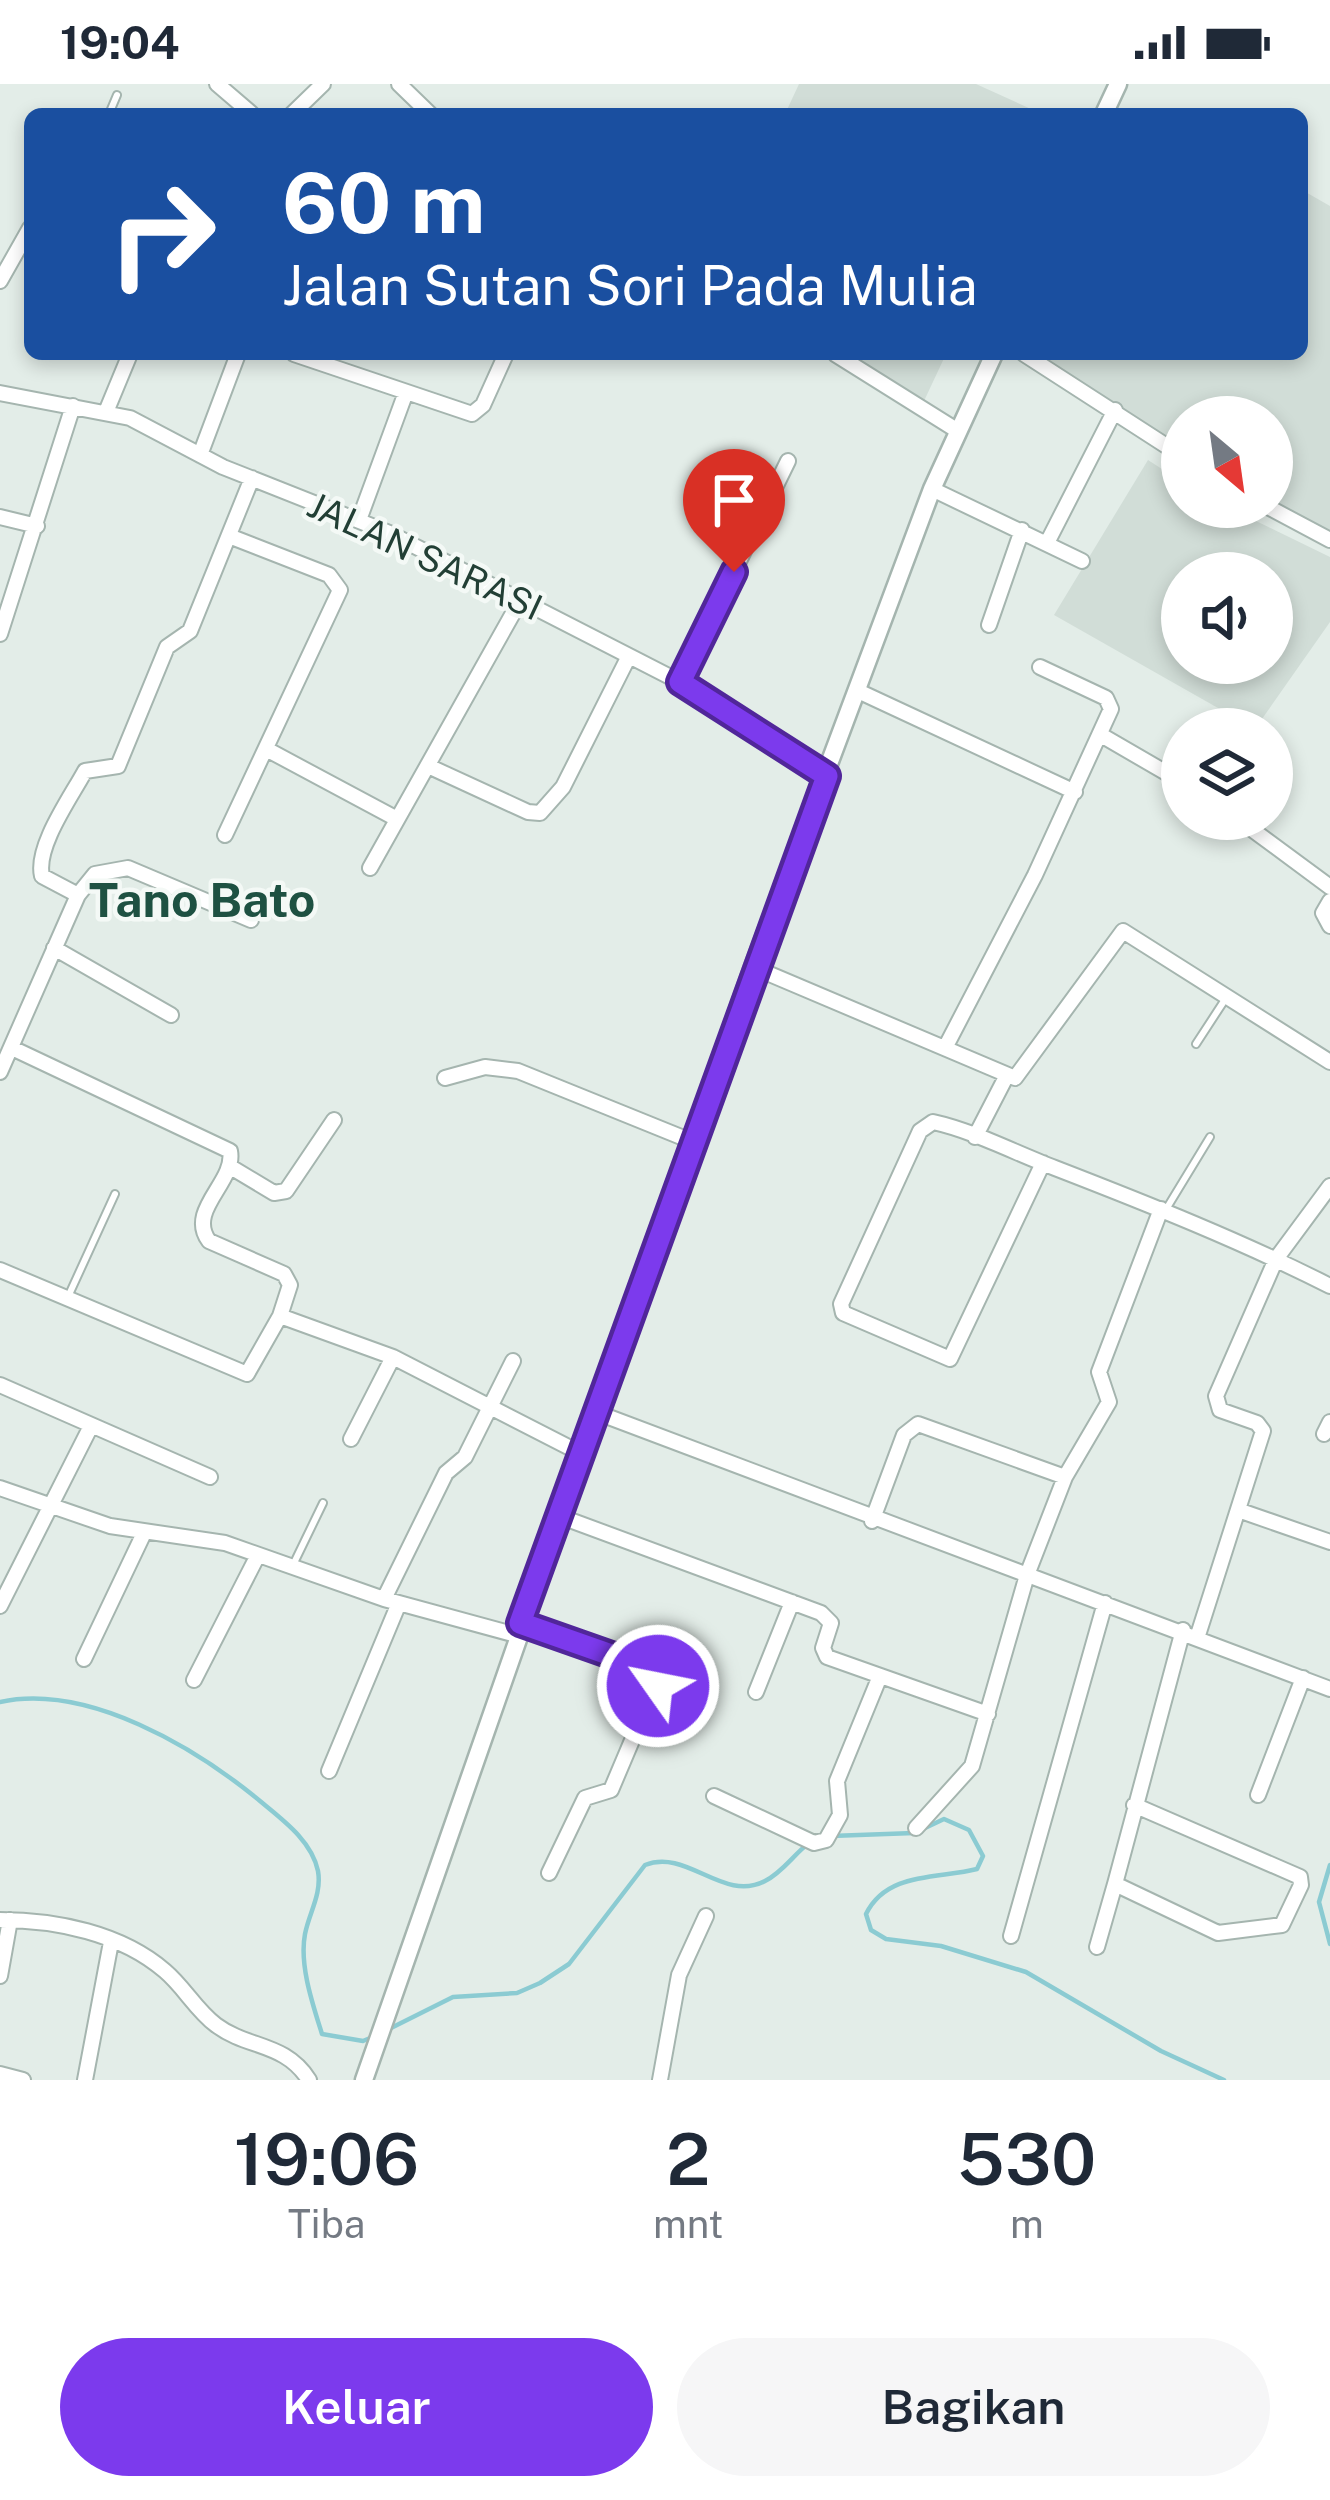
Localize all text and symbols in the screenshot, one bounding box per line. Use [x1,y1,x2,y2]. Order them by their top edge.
text: 19:04 [60,16,179,69]
text: 60 m [282,153,486,252]
icon: right [84,156,240,312]
text: Jalan Sutan Sori Pada Mulia [282,254,978,317]
north arrow [1161,396,1293,528]
map controls [1161,396,1293,840]
pin [683,449,785,572]
icon: arrive [701,467,767,533]
street label: JALAN SARASI [301,483,549,629]
button: sound [1161,552,1293,684]
button: layers [1161,708,1293,840]
district label: Tano Bato [89,871,315,928]
position arrow [595,1623,721,1749]
text: 19:06 [234,2117,419,2201]
text: 2 [666,2117,710,2201]
text: 530 [957,2117,1096,2201]
text: Tiba [288,2201,365,2247]
text: mnt [653,2201,724,2247]
text: m [1010,2201,1044,2247]
button: Keluar [60,2338,653,2476]
button: Bagikan [677,2338,1270,2476]

